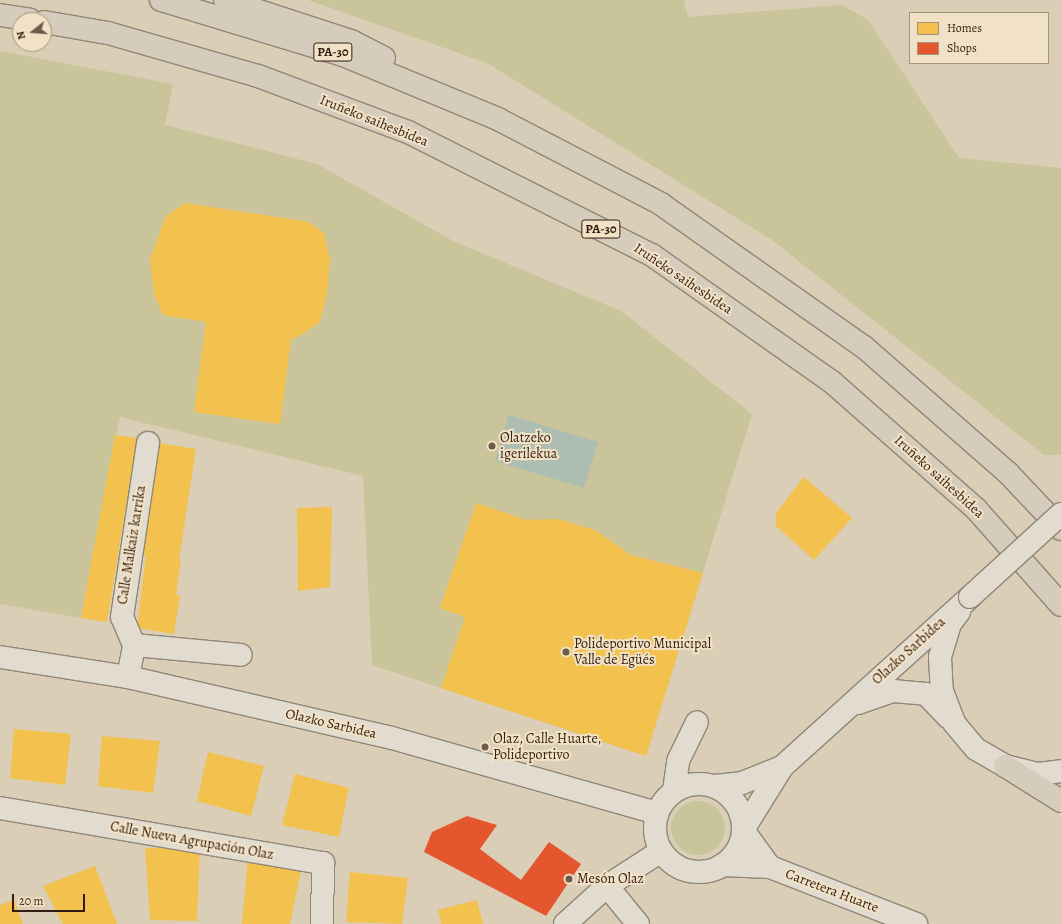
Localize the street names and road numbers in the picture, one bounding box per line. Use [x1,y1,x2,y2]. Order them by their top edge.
road number: PA-30 [313,41,353,63]
street label: Iruñeko saihesbidea [317,92,431,150]
road number: PA-30 [581,218,621,240]
street label: Iruñeko saihesbidea [631,240,735,318]
street label: Iruñeko saihesbidea [891,432,987,522]
street label: Calle Malkaiz karrika [114,484,150,606]
street label: Olazko Sarbidea [869,614,949,688]
street label: Olazko Sarbidea [284,705,378,743]
street label: Calle Nueva Agrupación Olaz [109,818,275,864]
street label: Carretera Huarte [783,866,881,916]

